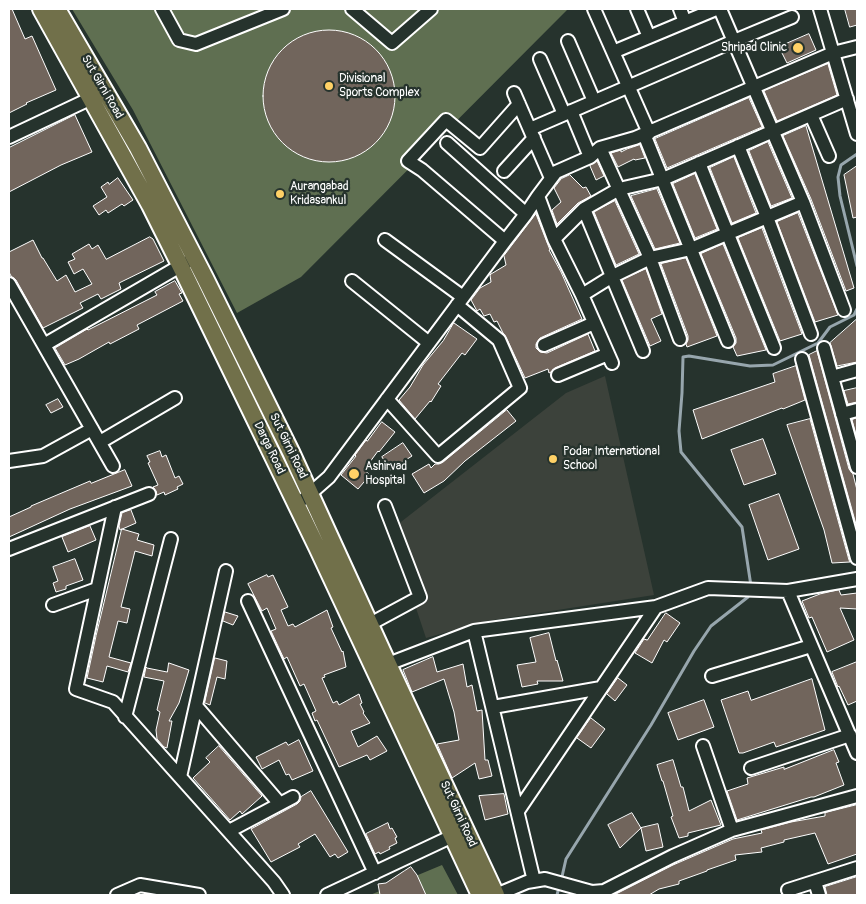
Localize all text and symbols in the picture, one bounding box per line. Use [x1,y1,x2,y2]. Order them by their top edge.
place label: Shripad Clinic [721,41,787,55]
marker: Shripad Clinic [791,41,805,55]
street label: Sut Girni Road [78,53,126,121]
place label: Divisional Sports Complex [339,72,420,100]
marker: Divisional Sports Complex [323,80,335,92]
place label: Aurangabad Kridasankul [290,180,349,208]
marker: Aurangabad Kridasankul [274,188,286,200]
street label: Sut Girni Road [266,411,310,481]
street label: Darga Road [250,419,288,477]
place label: Podar International School [563,445,660,473]
marker: Podar International School [547,453,559,465]
place label: Ashirvad Hospital [365,460,407,488]
marker: Ashirvad Hospital [347,467,361,481]
street label: Sut Girni Road [436,779,480,849]

